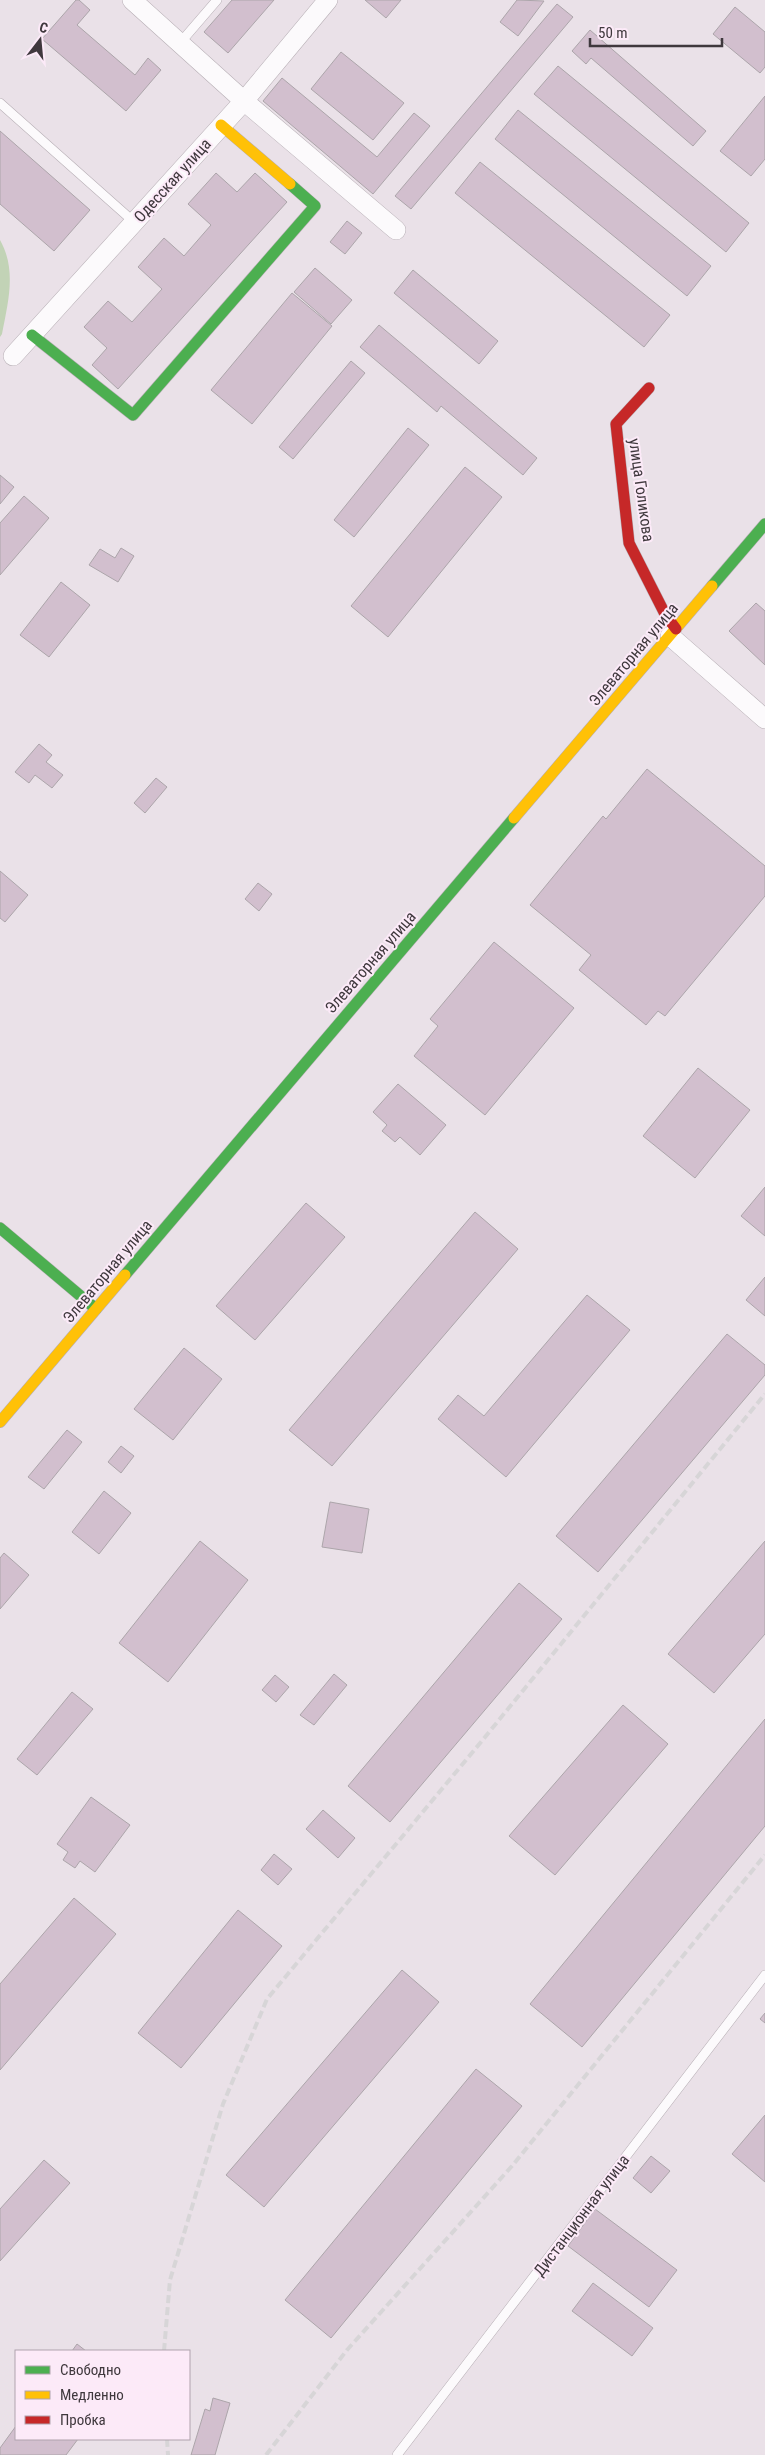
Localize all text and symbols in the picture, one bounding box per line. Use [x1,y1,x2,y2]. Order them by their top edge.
north arrow [15,15,65,65]
scale bar [590,15,722,47]
text: С [38,19,50,36]
text: 50 m [598,24,628,42]
street label: Одесская улица [130,135,215,226]
street label: улица Голикова [625,437,658,543]
street label: Элеваторная улица [585,599,682,710]
street label: Элеваторная улица [321,907,420,1017]
street label: Элеваторная улица [59,1216,156,1327]
street label: Дистанционная улица [530,2151,633,2280]
legend [15,2350,190,2440]
text: Свободно [60,2361,121,2379]
text: Медленно [60,2386,124,2404]
text: Пробка [60,2411,106,2429]

